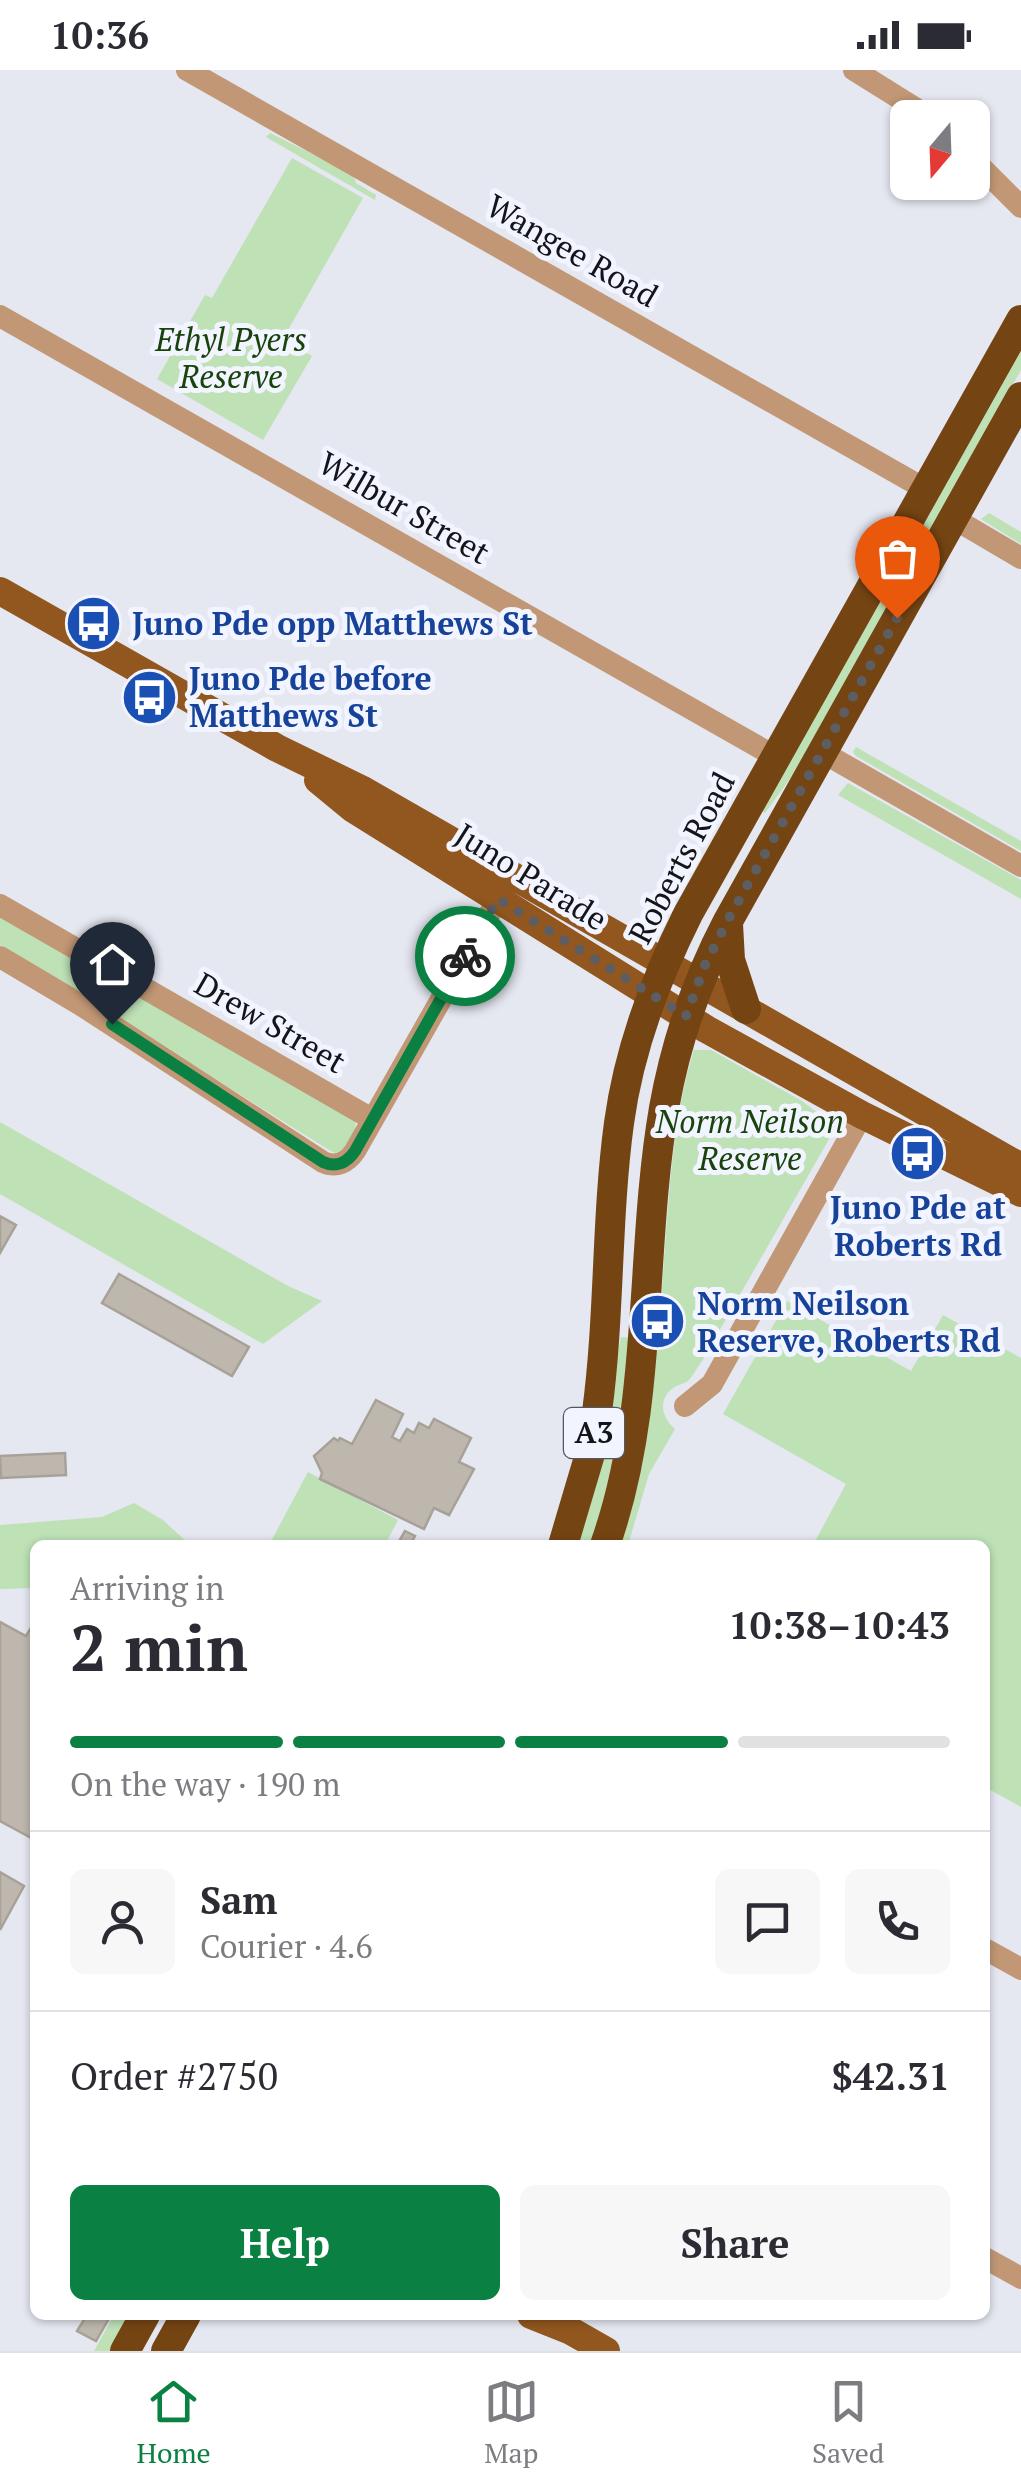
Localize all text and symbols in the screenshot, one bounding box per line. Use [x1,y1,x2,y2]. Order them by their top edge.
text: 10:36 [50,10,149,60]
north arrow [890,100,990,200]
map controls [890,100,990,200]
street label: Wangee Road [479,184,666,316]
park label: Ethyl Pyers Reserve [154,318,307,397]
street label: Wilbur Street [312,441,498,573]
pin [855,516,940,619]
icon: bag [870,531,925,586]
bus stop icon: Juno Pde opp Matthews St [63,594,123,654]
place label: Juno Pde opp Matthews St [132,602,533,644]
place label: Juno Pde before Matthews St [189,657,432,736]
bus stop icon: Juno Pde before Matthews St [120,667,180,727]
street label: Roberts Road [618,764,744,950]
street label: Juno Parade [448,813,615,939]
courier [415,906,515,1006]
pin [70,922,155,1025]
icon: bike [438,929,493,984]
icon: home [85,937,140,992]
street label: Drew Street [187,962,354,1082]
park label: Norm Neilson Reserve [655,1100,844,1179]
bus stop icon: Juno Pde at Roberts Rd [888,1124,948,1184]
place label: Juno Pde at Roberts Rd [830,1186,1006,1265]
place label: Norm Neilson Reserve, Roberts Rd [697,1282,1000,1361]
bus stop icon: Norm Neilson Reserve, Roberts Rd [628,1292,688,1352]
road number: A3 [564,1408,624,1458]
text: Arriving in [70,1567,224,1609]
text: 10:38–10:43 [728,1600,950,1650]
text: 2 min [70,1603,248,1690]
text: On the way · 190 m [70,1763,340,1805]
button: person [70,1869,175,1974]
button: chat [715,1869,820,1974]
button: phone [845,1869,950,1974]
text: Sam [200,1875,277,1925]
text: Courier · 4.6 [200,1925,372,1967]
text: Order #2750 [70,2051,278,2101]
text: $42.31 [831,2051,950,2101]
button: Help [70,2185,500,2300]
button: Share [520,2185,950,2300]
tab: Home [137,2374,211,2471]
tab: Map [484,2374,539,2471]
tab: Saved [812,2374,884,2471]

